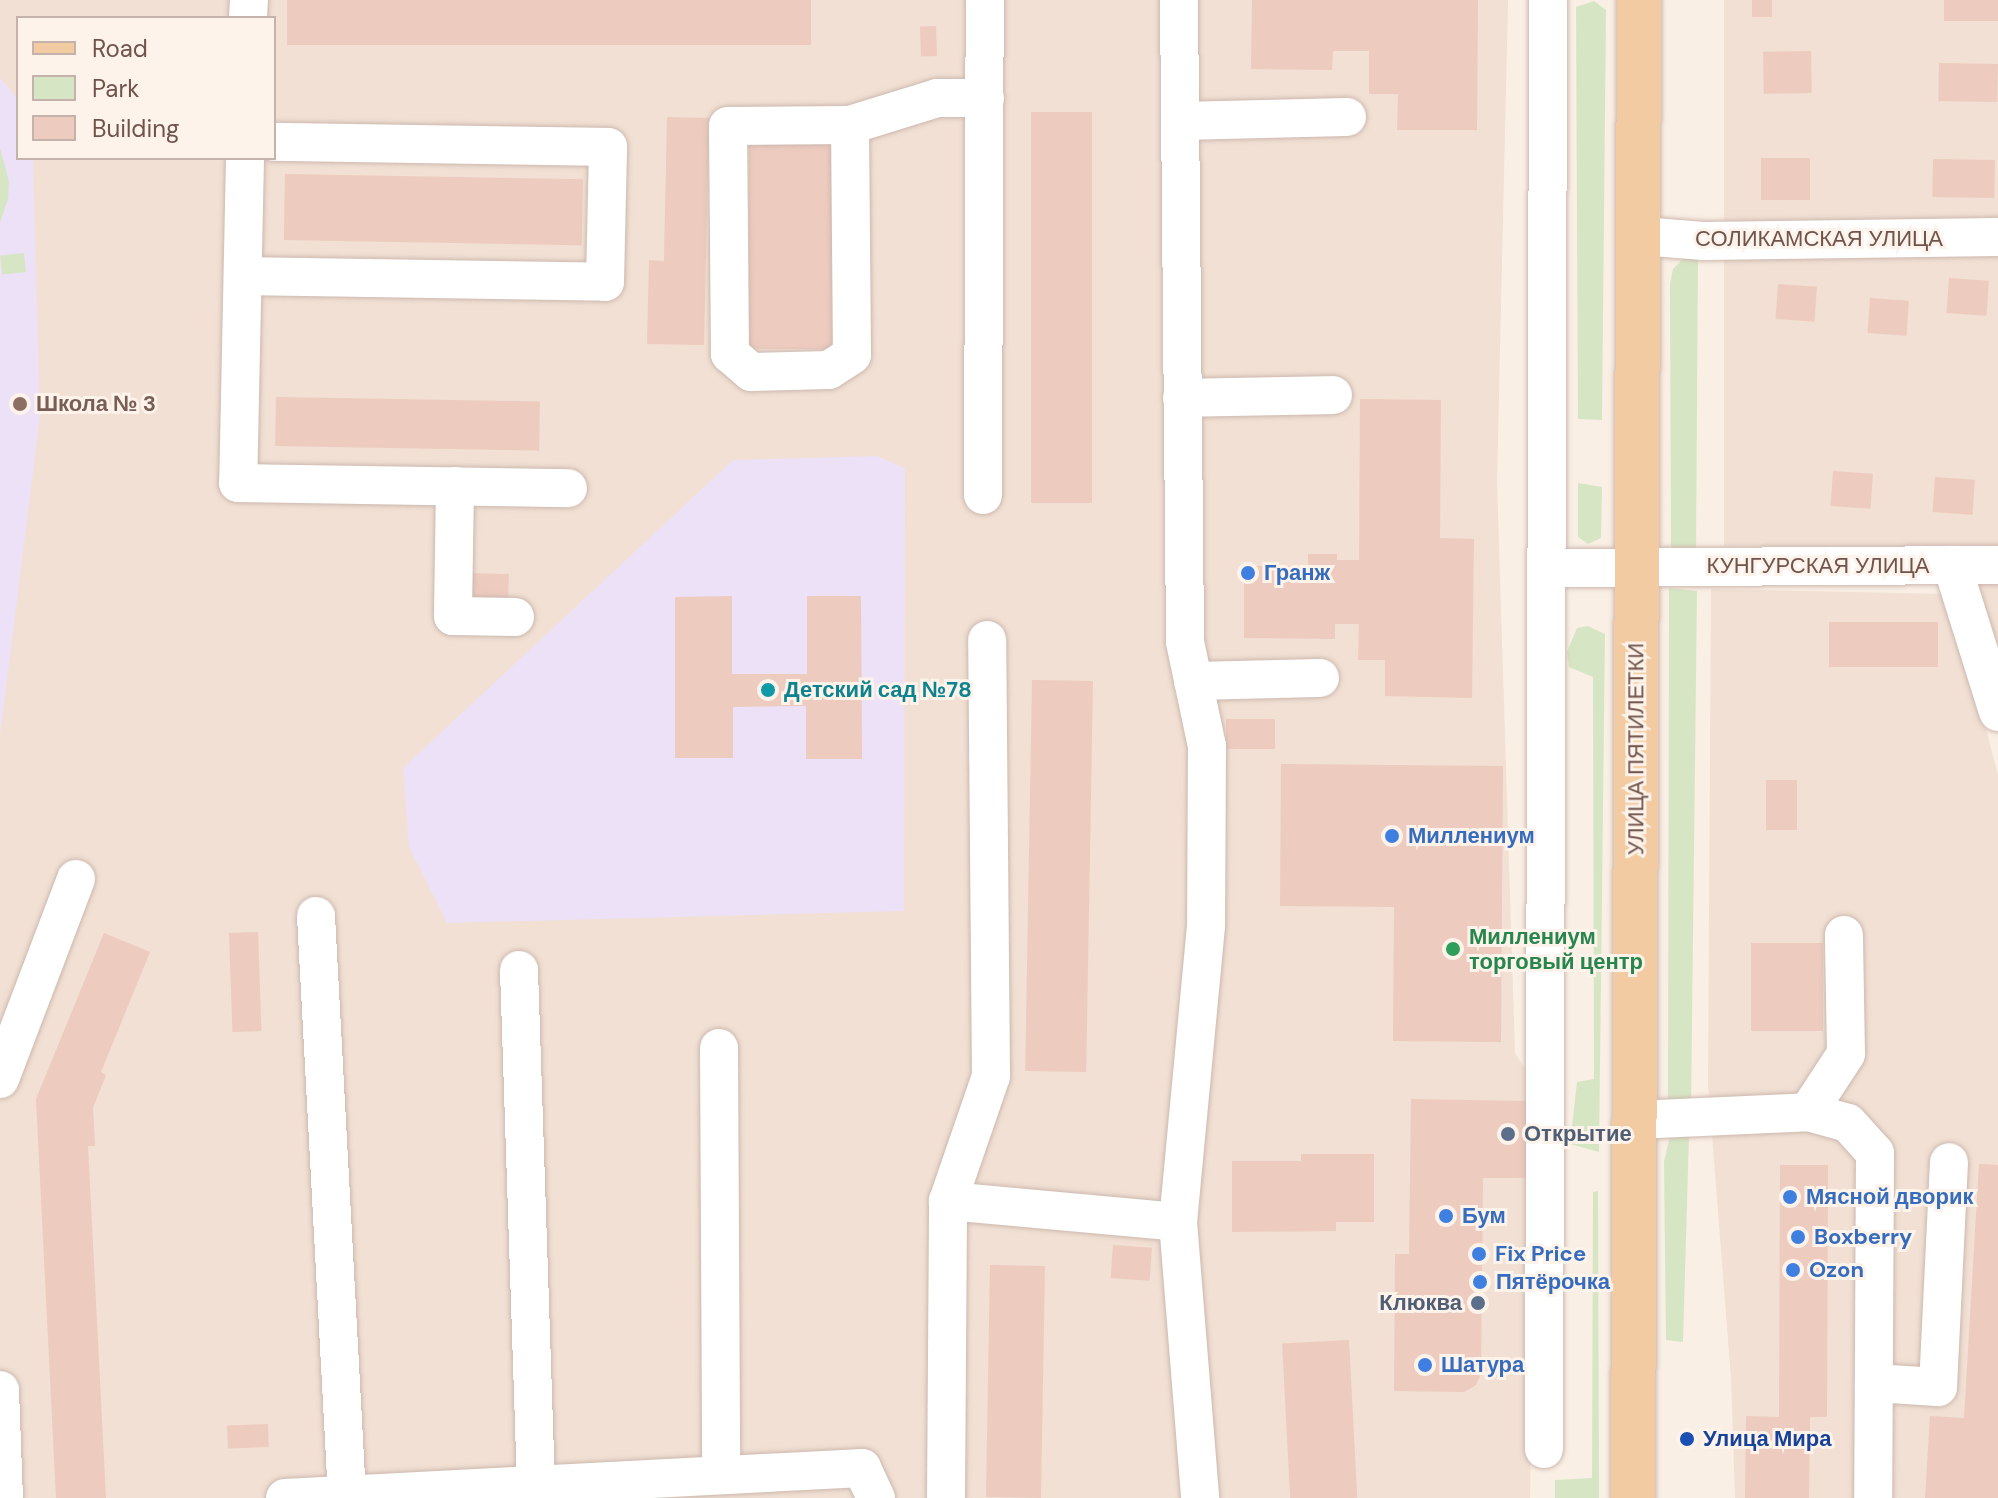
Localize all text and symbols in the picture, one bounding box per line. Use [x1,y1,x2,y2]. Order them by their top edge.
legend [16,16,276,160]
text: Road [92,33,148,64]
text: Park [92,73,139,104]
text: Building [92,113,179,144]
street label: СОЛИКАМСКАЯ УЛИЦА [1695,226,1943,252]
place label: Школа № 3 [36,391,156,417]
marker: Школа № 3 [11,395,29,413]
street label: КУНГУРСКАЯ УЛИЦА [1707,553,1929,579]
place label: Гранж [1264,560,1330,586]
marker: Гранж [1239,564,1257,582]
street label: УЛИЦА ПЯТИЛЕТКИ [1623,643,1649,855]
place label: Детский сад №78 [784,677,972,703]
marker: Детский сад №78 [759,681,777,699]
place label: Миллениум [1408,823,1535,849]
marker: Миллениум [1383,827,1401,845]
place label: Миллениум торговый центр [1469,923,1643,974]
marker: Миллениум торговый центр [1444,940,1462,958]
place label: Открытие [1524,1121,1632,1147]
marker: Открытие [1499,1125,1517,1143]
place label: Мясной дворик [1806,1184,1973,1210]
marker: Мясной дворик [1781,1188,1799,1206]
place label: Бум [1462,1203,1506,1229]
marker: Бум [1437,1207,1455,1225]
place label: Boxberry [1814,1224,1912,1250]
marker: Boxberry [1789,1228,1807,1246]
place label: Fix Price [1495,1241,1586,1267]
marker: Fix Price [1470,1245,1488,1263]
place label: Ozon [1809,1257,1864,1283]
marker: Ozon [1784,1261,1802,1279]
place label: Пятёрочка [1496,1269,1610,1295]
marker: Пятёрочка [1471,1273,1489,1291]
place label: Клюква [1379,1290,1462,1316]
marker: Клюква [1469,1294,1487,1312]
place label: Шатура [1441,1352,1524,1378]
marker: Шатура [1416,1356,1434,1374]
place label: Улица Мира [1703,1426,1832,1452]
marker: Улица Мира [1678,1430,1696,1448]

